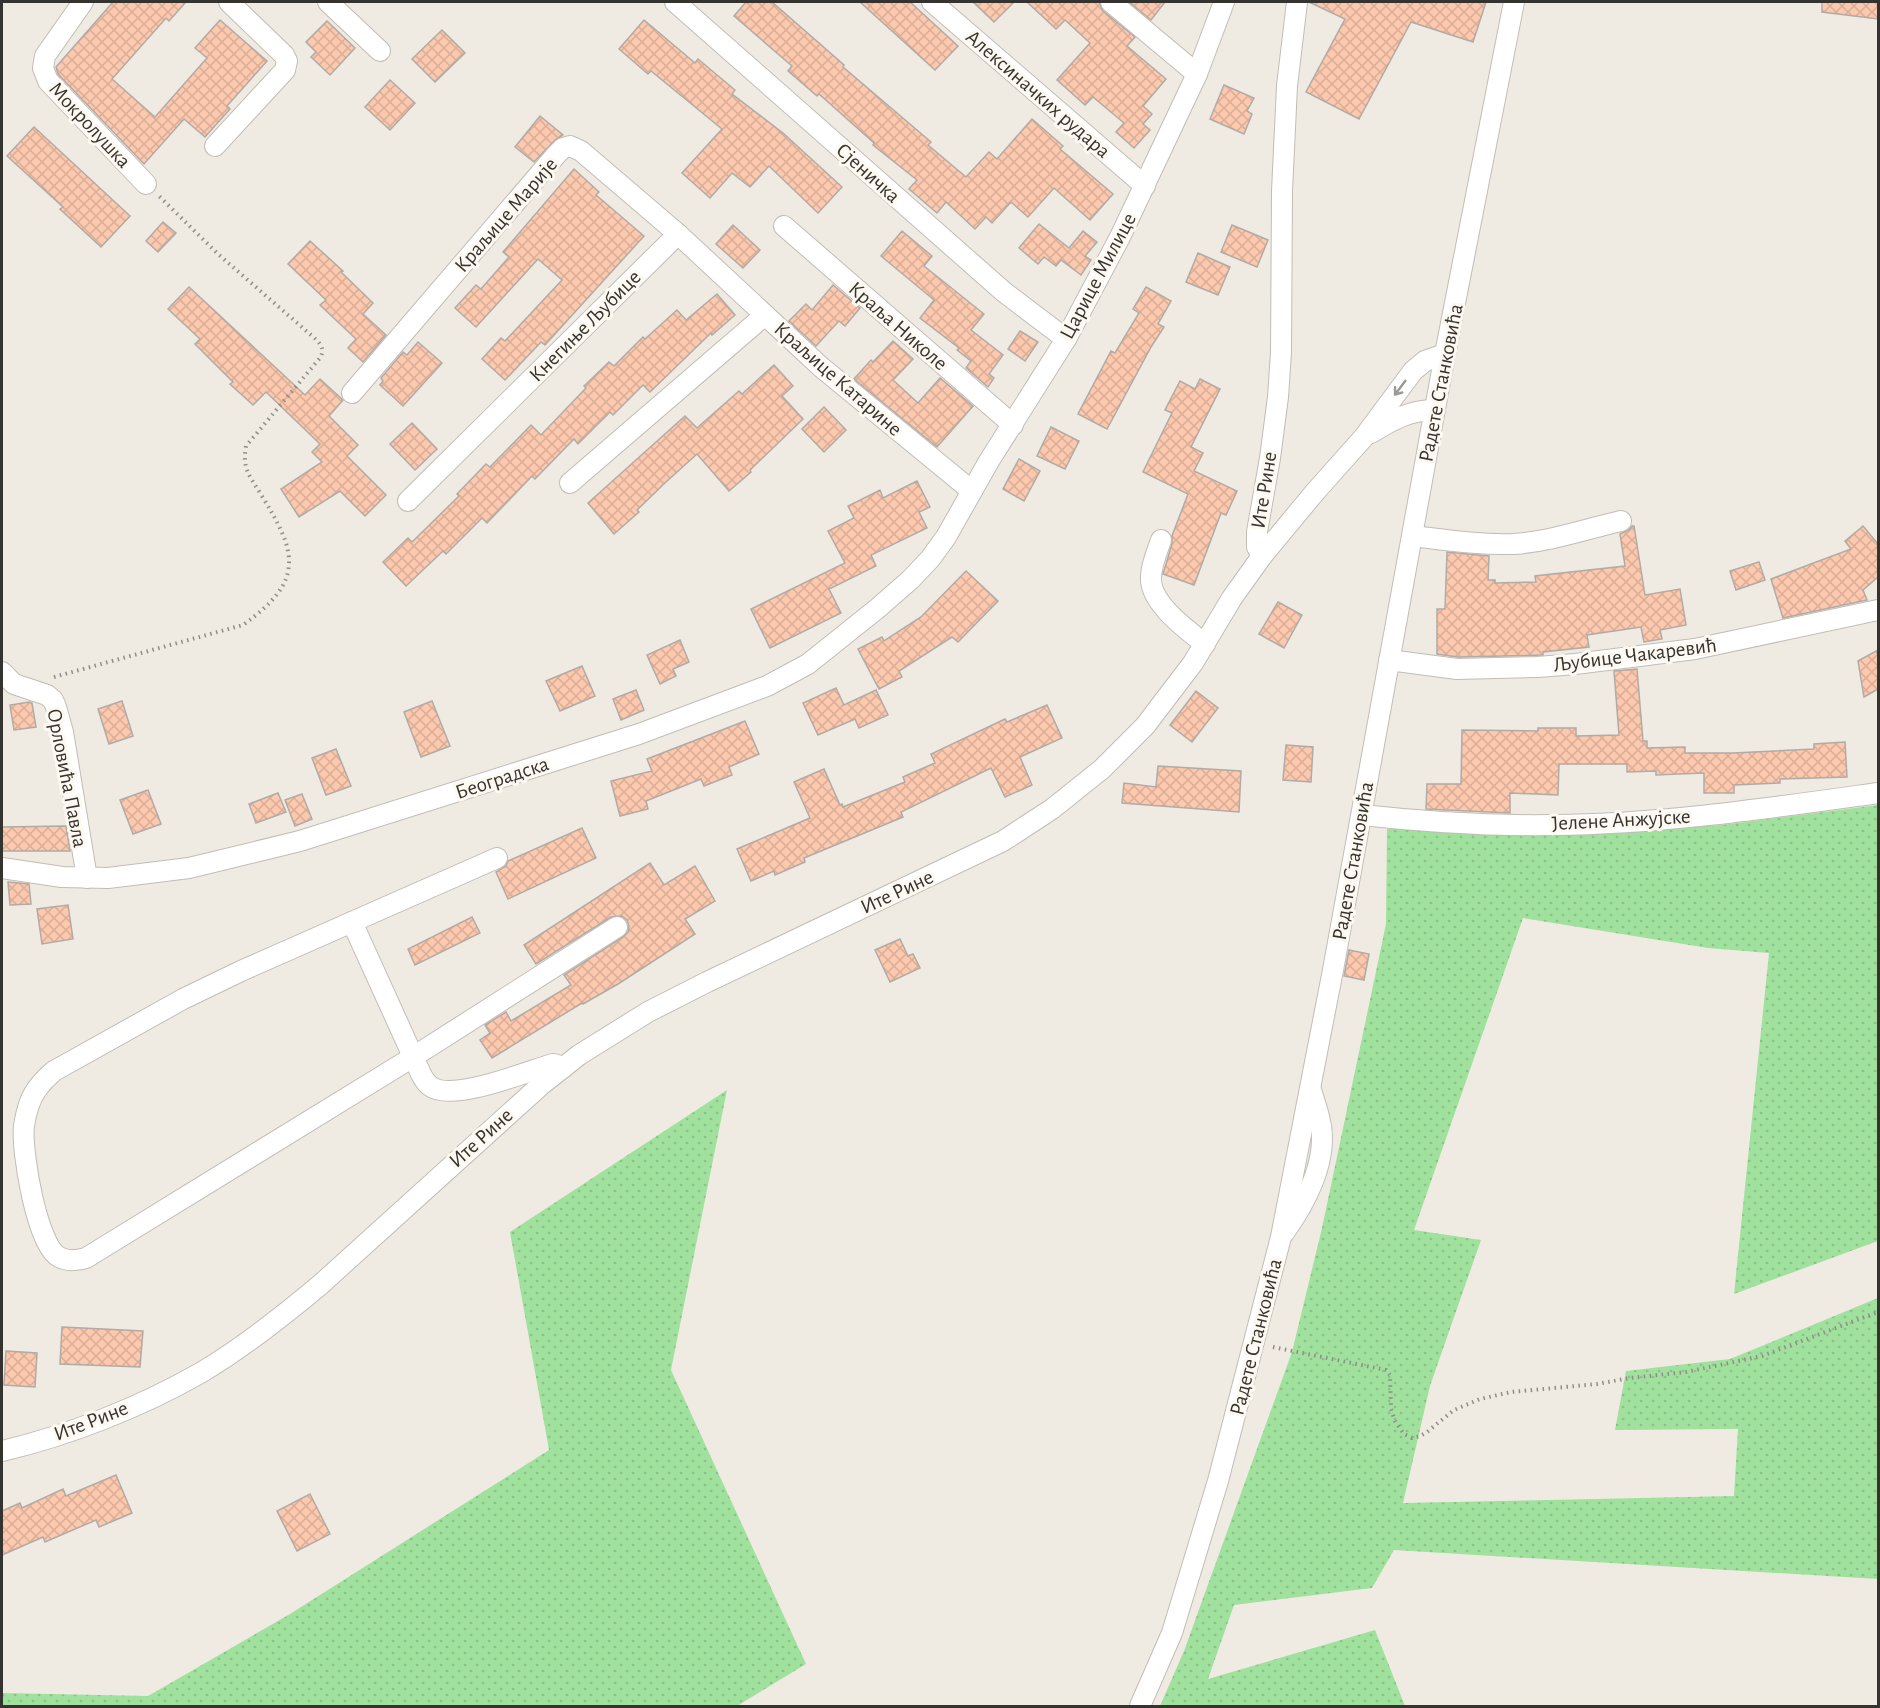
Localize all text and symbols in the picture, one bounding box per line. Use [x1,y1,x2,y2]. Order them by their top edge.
street label: Алексиначких рудара [962,26,1114,162]
street label: Мокролушка [45,78,135,172]
street label: Сјеничка [832,139,904,207]
street label: Краљице Марије [451,154,561,276]
street label: Царице Милице [1056,209,1140,343]
street label: Кнегиње Љубице [525,266,645,386]
street label: Краља Николе [845,278,951,374]
street label: Радете Станковића [1415,302,1467,464]
street label: Краљице Катарине [770,318,906,440]
one-way arrow [1393,380,1406,396]
street label: Ите Рине [1248,450,1280,530]
street label: Љубице Чакаревић [1552,635,1718,675]
street label: Орловића Павла [43,707,91,850]
street label: Београдска [453,753,552,803]
street label: Радете Станковића [1329,780,1377,942]
street label: Јелене Анжујске [1551,806,1691,834]
street label: Ите Рине [857,866,937,918]
street label: Ите Рине [445,1104,517,1172]
street label: Радете Станковића [1226,1256,1286,1418]
street label: Ите Рине [51,1397,131,1445]

